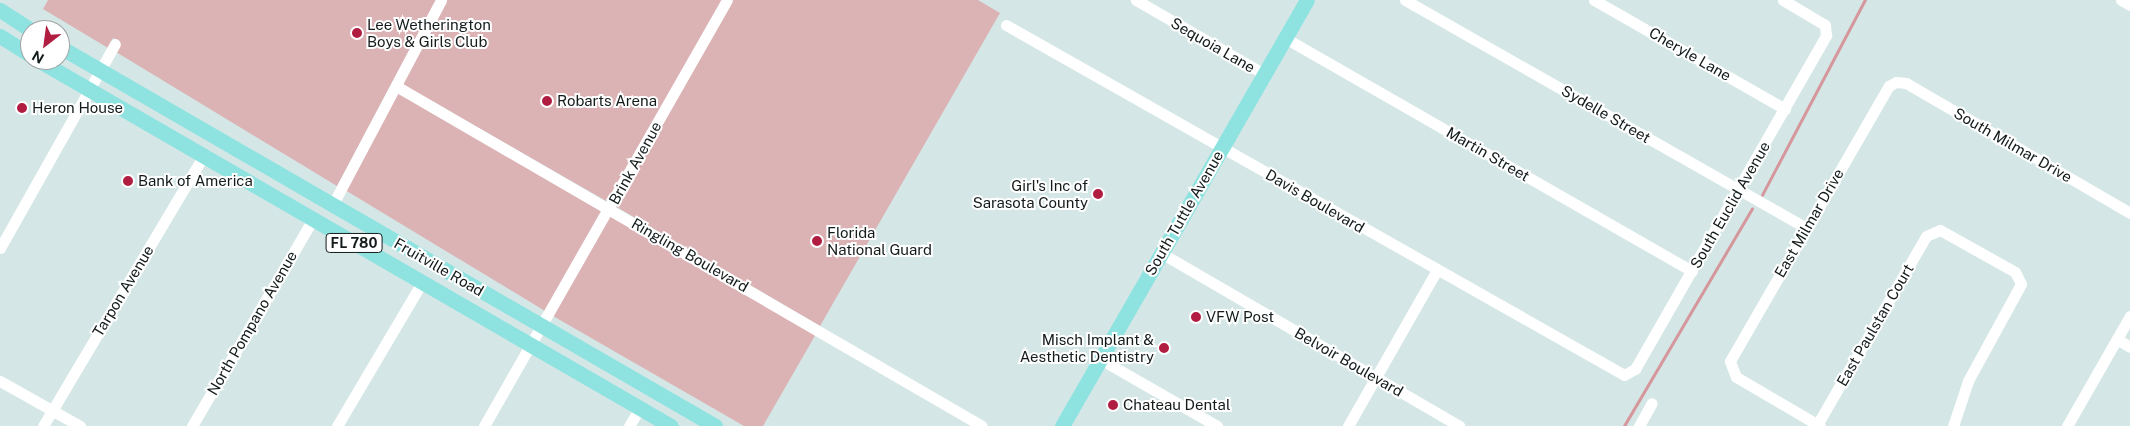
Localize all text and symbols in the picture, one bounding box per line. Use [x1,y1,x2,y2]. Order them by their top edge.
street label: Sequoia Lane [1168,14,1258,76]
place label: Lee Wetherington Boys & Girls Club [367,15,491,50]
north arrow [20,20,70,70]
street label: Cheryle Lane [1646,23,1734,85]
marker: Lee Wetherington Boys & Girls Club [351,27,363,39]
text: N [29,47,47,67]
street label: Sydelle Street [1558,81,1654,147]
place label: Robarts Arena [557,92,657,110]
marker: Robarts Arena [541,95,553,107]
place label: Heron House [32,99,123,117]
marker: Heron House [16,102,28,114]
street label: South Milmar Drive [1951,104,2075,186]
street label: Brink Avenue [605,118,665,208]
street label: Martin Street [1443,123,1533,185]
street label: South Euclid Avenue [1686,138,1774,272]
street label: South Tuttle Avenue [1141,148,1227,278]
street label: Davis Boulevard [1262,165,1368,237]
street label: East Milmar Drive [1771,165,1847,281]
place label: Bank of America [138,172,253,190]
marker: Bank of America [122,175,134,187]
place label: Girl's Inc of Sarasota County [973,176,1088,211]
marker: Girl's Inc of Sarasota County [1092,188,1104,200]
street label: Ringling Boulevard [628,214,752,296]
place label: Florida National Guard [827,223,932,258]
road number: FL 780 [325,232,383,254]
street label: Fruitville Road [391,234,487,300]
marker: Florida National Guard [811,235,823,247]
street label: Tarpon Avenue [89,242,157,340]
street label: North Pompano Avenue [203,248,301,398]
street label: East Paulstan Court [1833,261,1917,389]
place label: VFW Post [1206,308,1274,326]
marker: VFW Post [1190,311,1202,323]
street label: Belvoir Boulevard [1292,324,1406,400]
place label: Misch Implant & Aesthetic Dentistry [1020,330,1154,365]
marker: Misch Implant & Aesthetic Dentistry [1158,342,1170,354]
place label: Chateau Dental [1123,396,1230,414]
marker: Chateau Dental [1107,399,1119,411]

